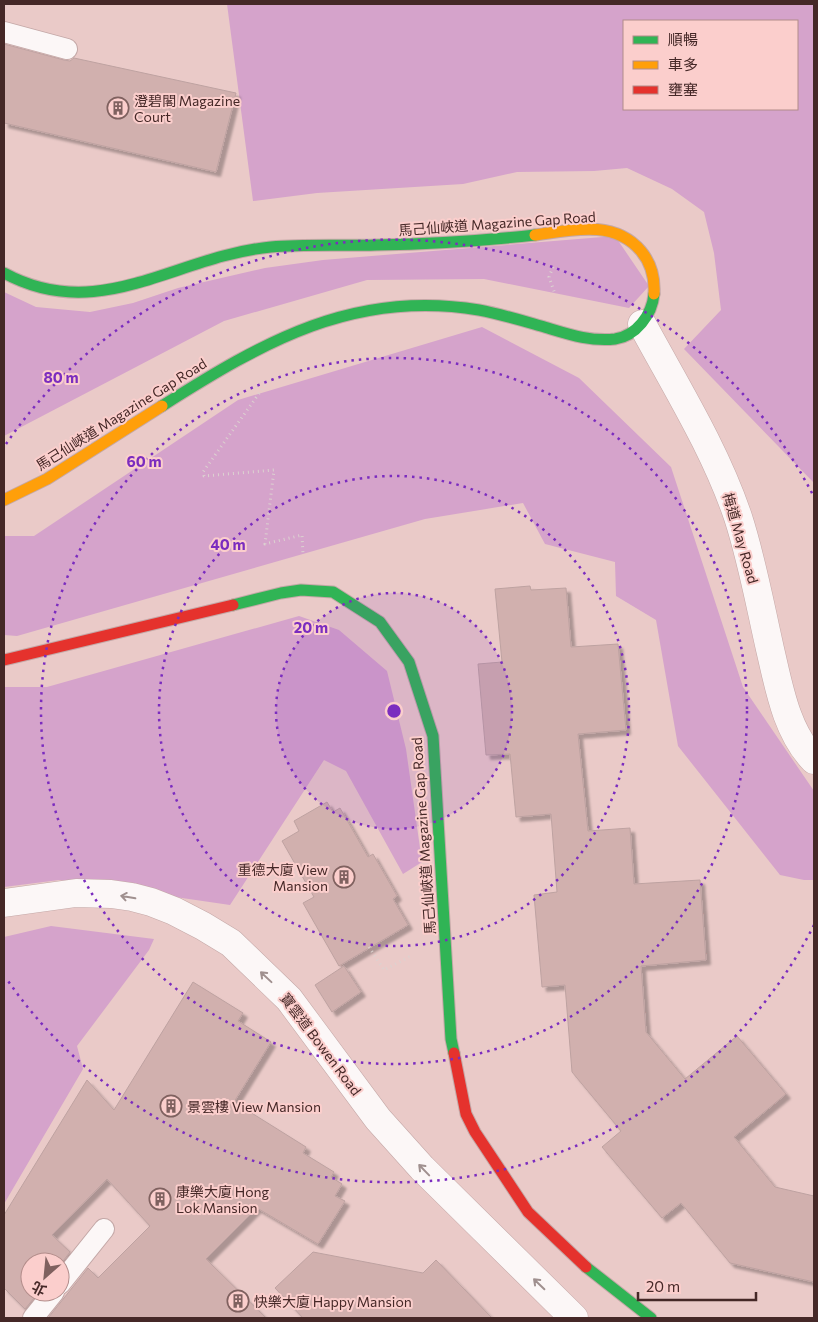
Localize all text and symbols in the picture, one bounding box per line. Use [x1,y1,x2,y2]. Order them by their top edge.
legend [623,20,798,110]
text: 順暢 [668,30,698,48]
text: 車多 [668,55,698,73]
text: 壅塞 [668,80,698,98]
place label: 澄碧閣 Magazine Court [134,92,240,125]
building icon: 澄碧閣 Magazine Court [106,96,130,120]
street label: 馬己仙峽道 Magazine Gap Road [398,208,596,238]
street label: 馬己仙峽道 Magazine Gap Road [33,354,209,474]
text: 80 m [43,368,79,386]
text: 60 m [126,452,162,470]
street label: 梅道 May Road [720,491,762,585]
text: 40 m [210,535,246,553]
text: 20 m [294,618,328,636]
centre of rings [385,702,403,720]
street label: 馬己仙峽道 Magazine Gap Road [408,737,438,935]
place label: 重德大廈 View Mansion [238,861,328,894]
building icon: 重德大廈 View Mansion [332,865,356,889]
one-way arrow [120,891,136,901]
one-way arrow [260,971,272,983]
street label: 寶雲道 Bowen Road [277,990,365,1098]
building icon: 景雲樓 View Mansion [159,1094,183,1118]
place label: 景雲樓 View Mansion [187,1098,321,1115]
one-way arrow [418,1163,430,1176]
place label: 康樂大廈 Hong Lok Mansion [176,1183,270,1216]
building icon: 康樂大廈 Hong Lok Mansion [148,1187,172,1211]
north arrow [20,1252,70,1302]
scale bar [638,1270,756,1302]
text: 20 m [646,1277,680,1295]
text: 北 [29,1278,49,1300]
one-way arrow [533,1278,545,1290]
building icon: 快樂大廈 Happy Mansion [226,1289,250,1313]
place label: 快樂大廈 Happy Mansion [254,1293,412,1310]

